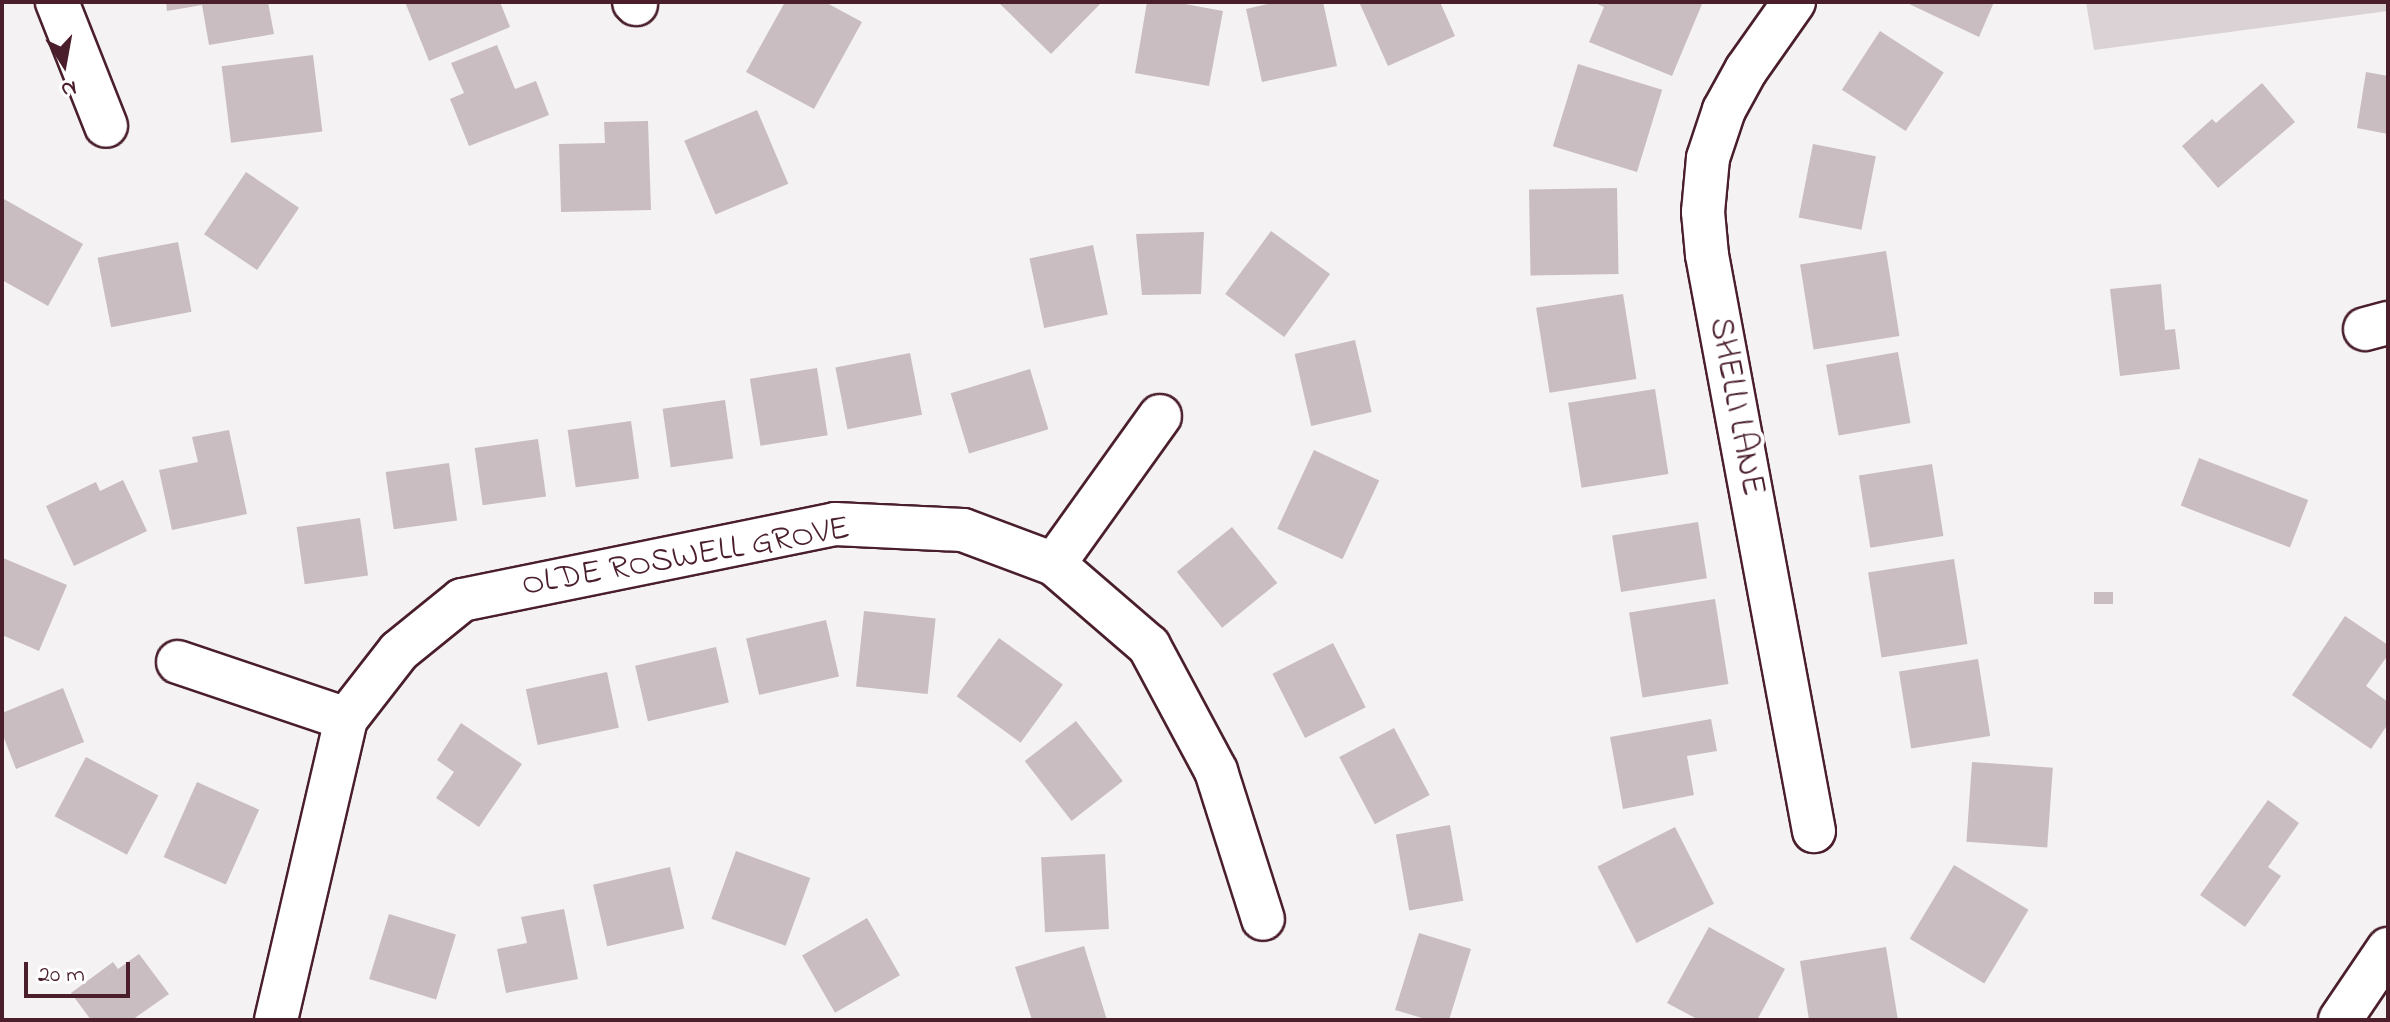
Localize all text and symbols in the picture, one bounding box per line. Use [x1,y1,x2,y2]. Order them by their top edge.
north arrow [24,24,104,104]
text: N [58,70,79,105]
street label: SHELLI LANE [1698,314,1772,500]
street label: OLDE ROSWELL GROVE [519,509,853,607]
scale bar [28,946,134,996]
text: 20 m [38,958,85,993]

